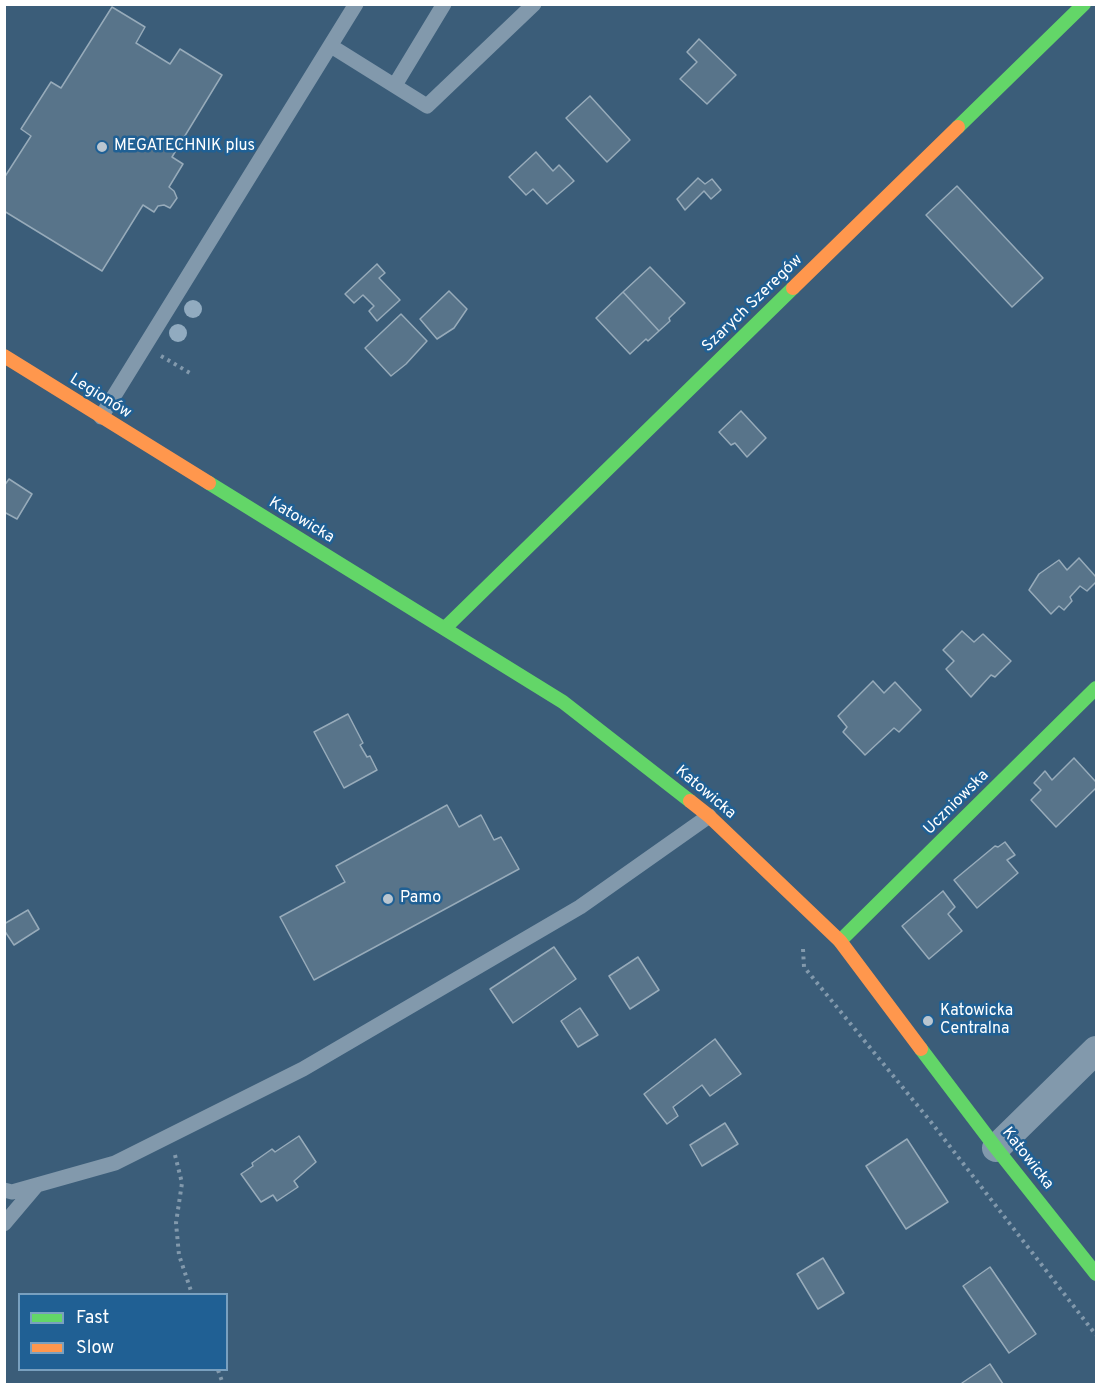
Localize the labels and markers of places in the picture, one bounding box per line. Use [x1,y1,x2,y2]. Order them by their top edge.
place label: MEGATECHNIK plus [114,137,255,157]
marker: MEGATECHNIK plus [95,140,109,154]
place label: Pamo [400,889,441,909]
marker: Pamo [381,892,395,906]
place label: Katowicka Centralna [940,1002,1013,1040]
marker: Katowicka Centralna [921,1014,935,1028]

